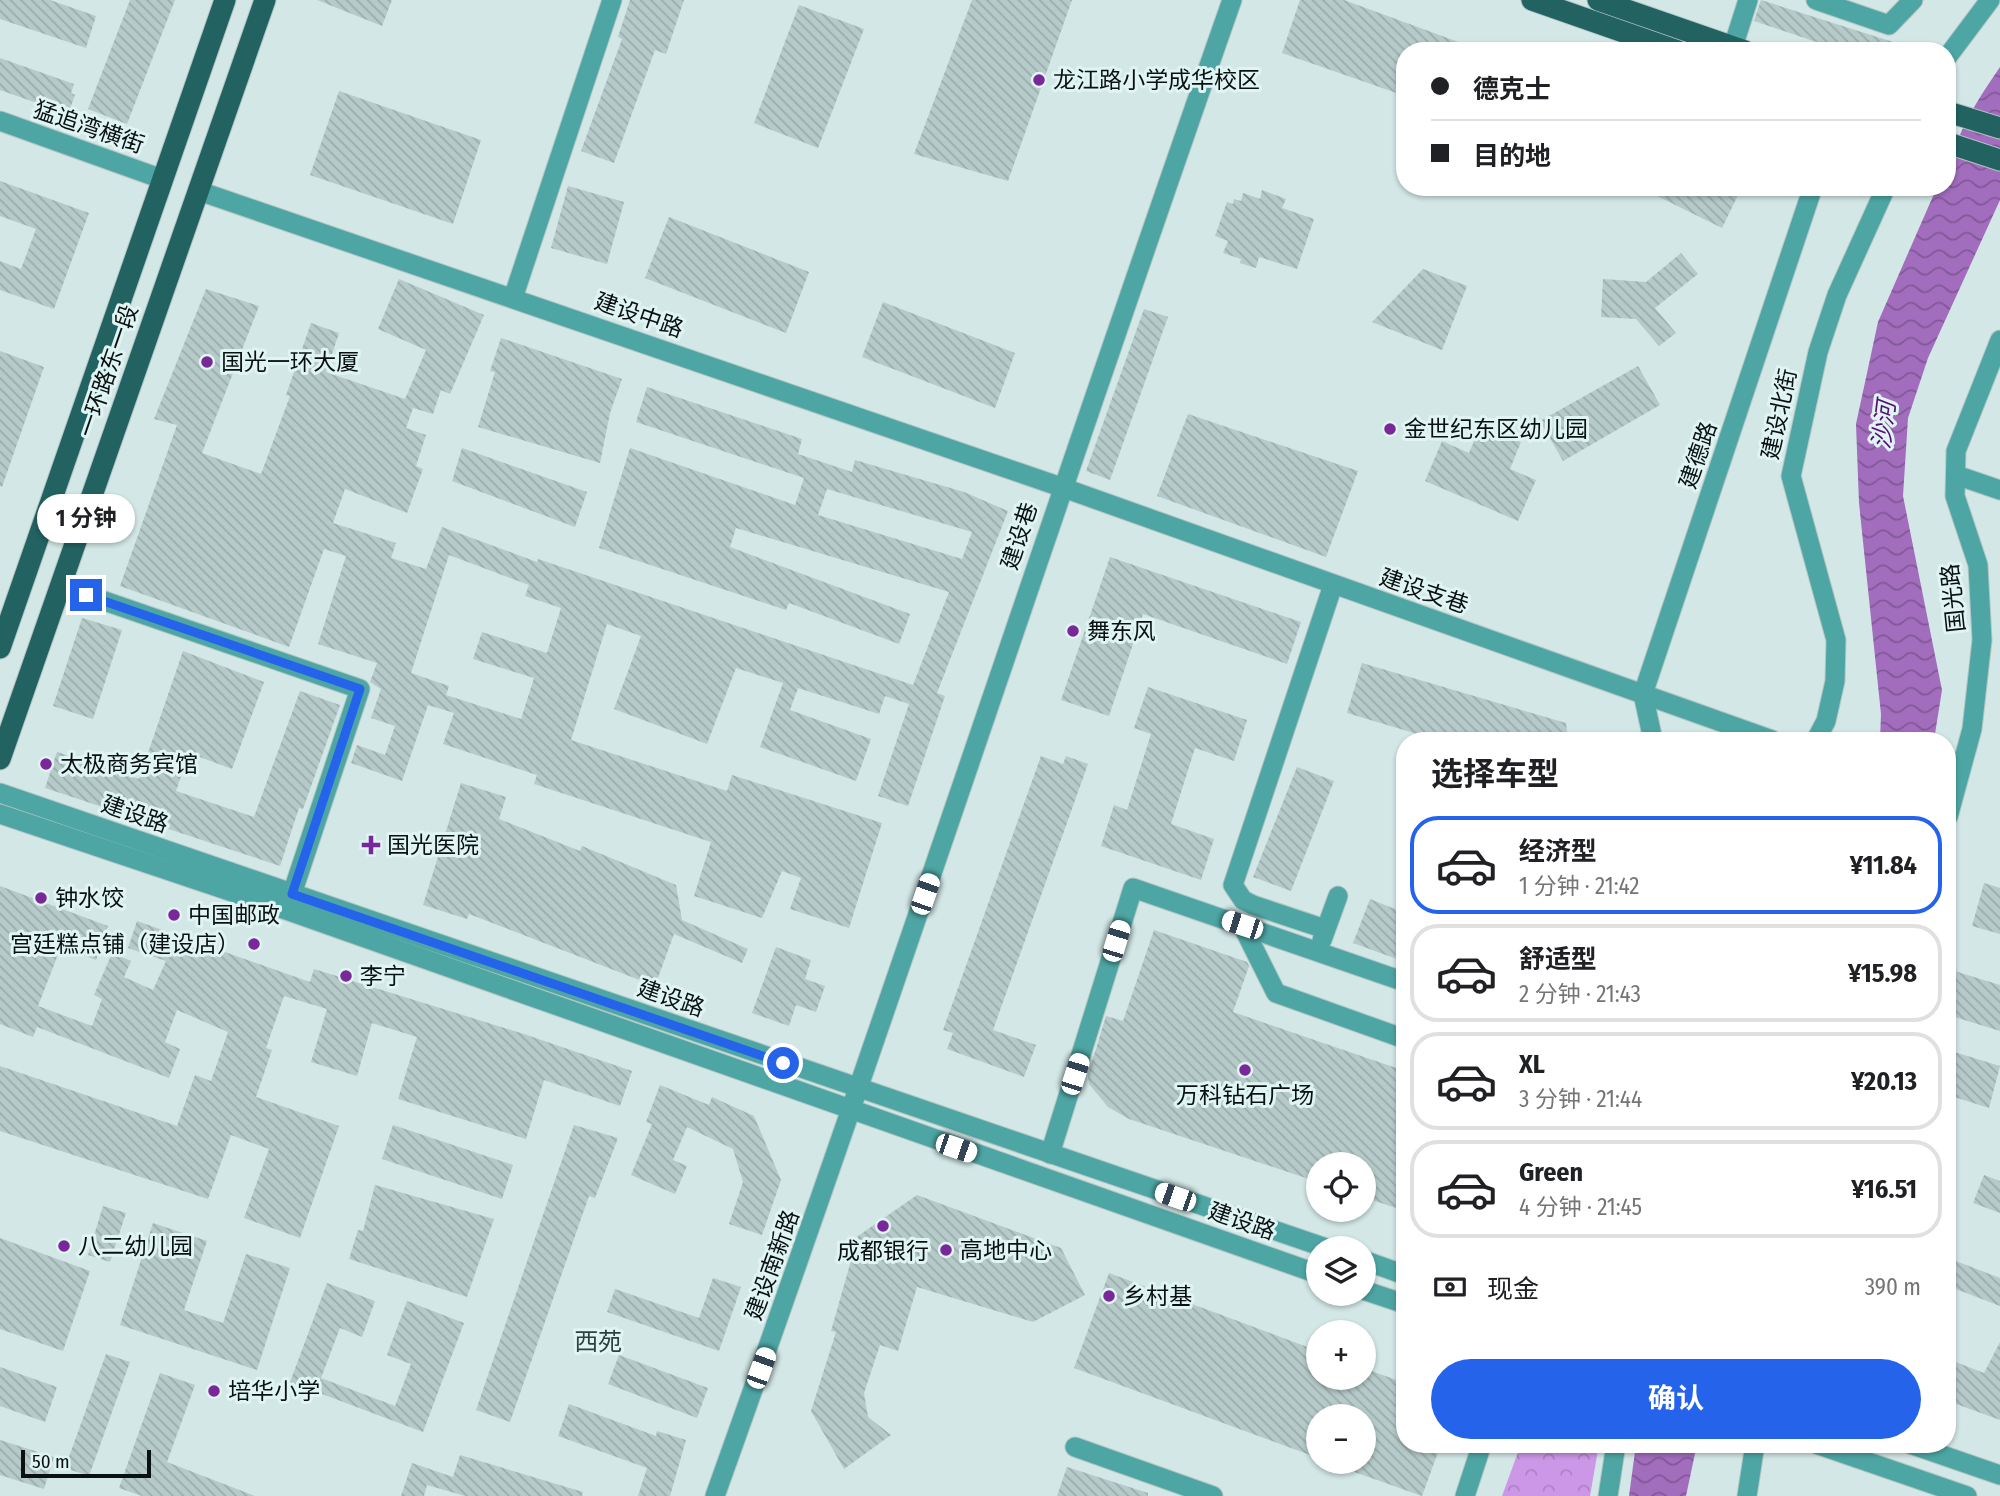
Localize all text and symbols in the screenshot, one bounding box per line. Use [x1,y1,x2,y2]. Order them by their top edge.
place label: 龙江路小学成华校区 [1053,66,1260,94]
marker: 龙江路小学成华校区 [1031,72,1047,88]
text: 德克士 [1473,74,1551,105]
street label: 猛追湾横街 [30,95,148,159]
text: 目的地 [1473,141,1551,172]
street label: 建设中路 [591,287,687,343]
street label: 一环路东一段 [72,301,144,441]
place label: 国光一环大厦 [221,348,359,376]
marker: 国光一环大厦 [199,354,215,370]
street label: 建设北街 [1756,366,1802,462]
water label: 沙河 [1867,396,1901,451]
place label: 金世纪东区幼儿园 [1404,415,1588,443]
street label: 建德路 [1674,418,1722,492]
marker: 金世纪东区幼儿园 [1382,421,1398,437]
callout: 1 分钟 [37,494,135,542]
street label: 建设巷 [995,499,1043,573]
text: 1 分钟 [56,504,116,532]
street label: 国光路 [1935,562,1971,634]
street label: 建设支巷 [1376,563,1472,619]
route end [70,579,102,611]
place label: 舞东风 [1087,617,1156,645]
marker: 舞东风 [1065,623,1081,639]
place label: 太极商务宾馆 [60,750,198,778]
text: 选择车型 [1431,755,1559,793]
marker: 太极商务宾馆 [38,756,54,772]
street label: 建设路 [98,790,172,838]
place label: 国光医院 [387,831,479,859]
icon: car [1435,834,1498,897]
marker: 国光医院 [361,835,381,855]
text: 经济型 [1519,836,1597,867]
text: ¥11.84 [1850,850,1917,881]
car [909,871,942,917]
text: 1 分钟 · 21:42 [1519,872,1639,900]
place label: 钟水饺 [55,884,124,912]
marker: 钟水饺 [33,890,49,906]
place label: 中国邮政 [188,901,280,929]
marker: 中国邮政 [166,907,182,923]
car [1219,909,1266,941]
car [1100,918,1133,964]
place label: 宫廷糕点铺（建设店） [10,930,240,958]
marker: 宫廷糕点铺（建设店） [246,936,262,952]
icon: car [1435,942,1498,1005]
text: 舒适型 [1519,944,1597,975]
text: ¥15.98 [1848,958,1917,989]
place label: 李宁 [360,962,406,990]
marker: 李宁 [338,968,354,984]
street label: 建设路 [634,974,708,1022]
text: 2 分钟 · 21:43 [1519,980,1641,1008]
route start [767,1047,799,1079]
text: XL [1519,1049,1545,1080]
icon: car [1435,1050,1498,1113]
car [1059,1051,1092,1097]
marker: 万科钻石广场 [1237,1062,1253,1078]
text: ¥20.13 [1851,1066,1917,1097]
place label: 万科钻石广场 [1176,1081,1314,1109]
text: 3 分钟 · 21:44 [1519,1085,1642,1113]
car [933,1131,980,1165]
map controls [1306,1152,1376,1474]
button: locate [1306,1152,1376,1222]
text: Green [1519,1157,1583,1188]
icon: car [1435,1158,1498,1221]
text: ¥16.51 [1851,1174,1917,1205]
car [1152,1180,1199,1214]
text: 4 分钟 · 21:45 [1519,1193,1642,1221]
street label: 建设路 [1205,1197,1279,1245]
street label: 建设南新路 [739,1206,805,1324]
marker: 成都银行 [875,1218,891,1234]
place label: 八二幼儿园 [78,1232,193,1260]
place label: 高地中心 [960,1236,1052,1264]
button: layers [1306,1236,1376,1306]
place label: 成都银行 [837,1237,929,1265]
marker: 八二幼儿园 [56,1238,72,1254]
marker: 高地中心 [938,1242,954,1258]
icon: cash [1431,1268,1469,1306]
text: 390 m [1865,1273,1921,1301]
text: 现金 [1487,1274,1539,1305]
place label: 乡村基 [1123,1282,1192,1310]
marker: 乡村基 [1101,1288,1117,1304]
button: + [1306,1320,1376,1390]
district label: 西苑 [574,1328,622,1356]
car [744,1345,779,1391]
button: 确认 [1431,1359,1921,1439]
place label: 培华小学 [228,1377,320,1405]
marker: 培华小学 [206,1383,222,1399]
button: − [1306,1404,1376,1474]
scale bar [21,1447,150,1479]
text: 50 m [32,1450,70,1473]

